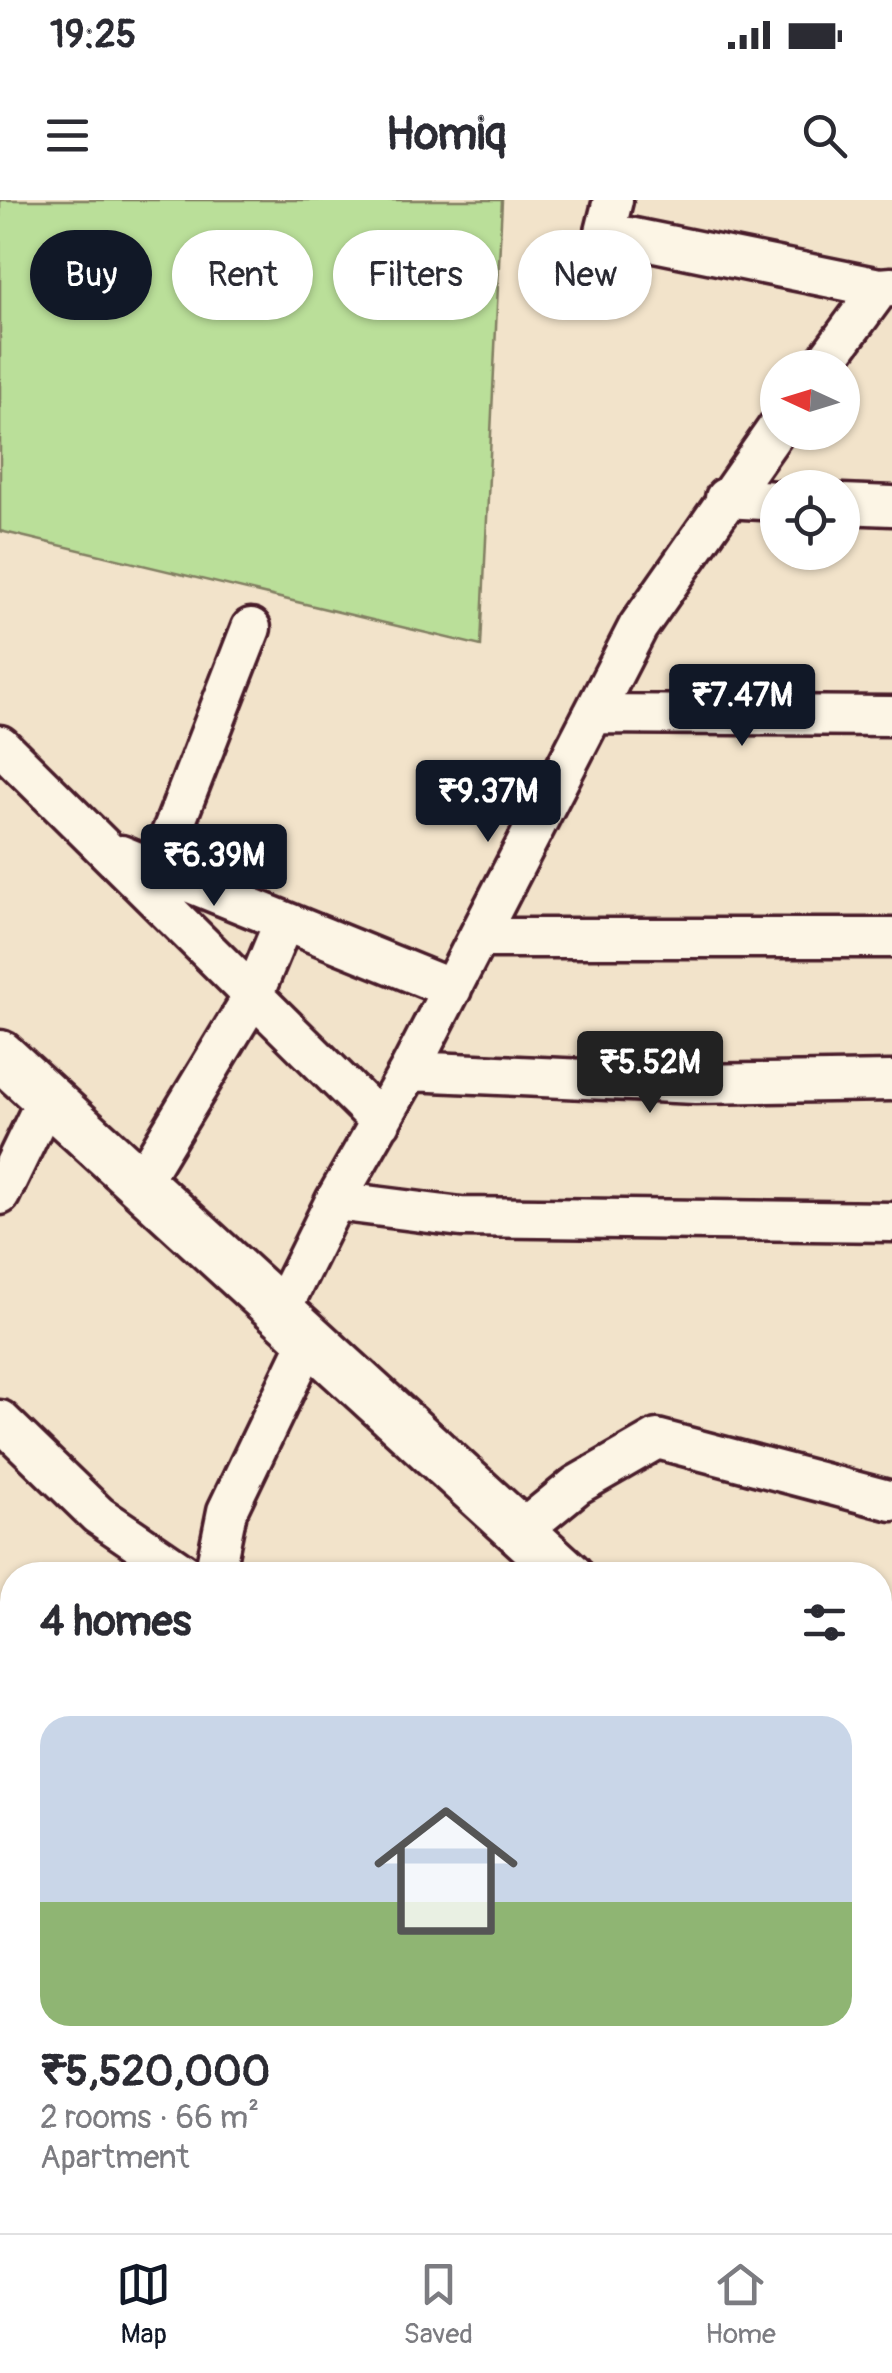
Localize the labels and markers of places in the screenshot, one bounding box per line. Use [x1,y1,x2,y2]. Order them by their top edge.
pin: ₹7.47M [661,664,823,749]
pin: ₹9.37M [407,760,569,845]
pin: ₹6.39M [133,824,295,909]
pin: ₹5.52M [569,1031,731,1116]

